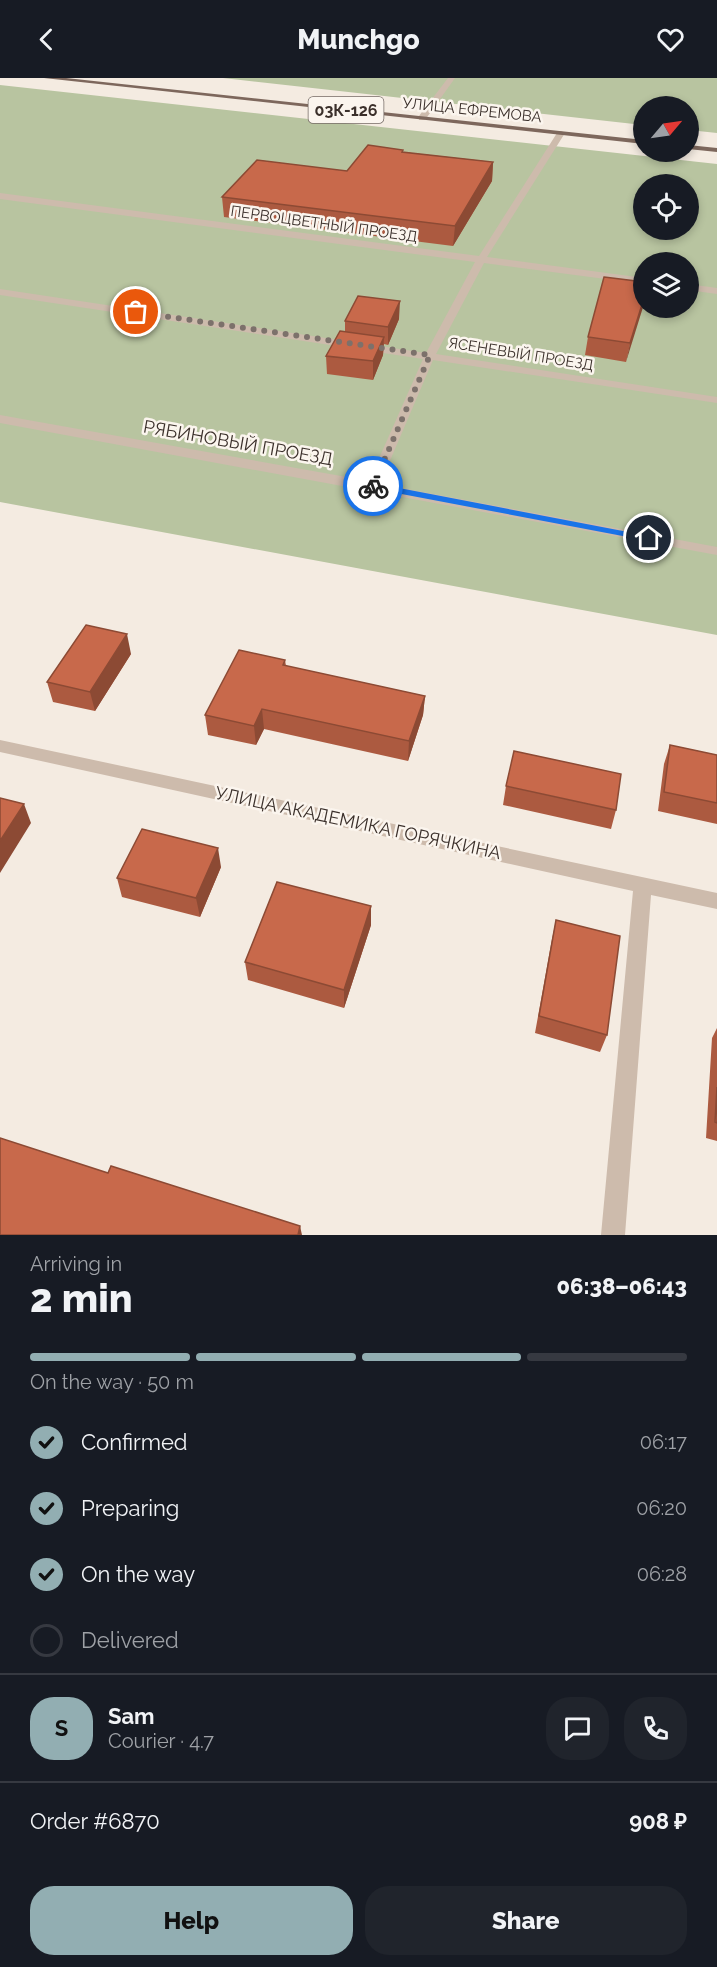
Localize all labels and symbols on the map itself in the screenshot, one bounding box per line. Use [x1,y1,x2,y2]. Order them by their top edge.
street label: УЛИЦА ЕФРЕМОВА [401,94,543,126]
north arrow [633,96,699,162]
road number: 03К-126 [308,97,384,123]
street label: ПЕРВОЦВЕТНЫЙ ПРОЕЗД [229,202,419,246]
pin [110,286,161,337]
street label: ЯСЕНЕВЫЙ ПРОЕЗД [447,334,595,374]
street label: РЯБИНОВЫЙ ПРОЕЗД [142,415,334,470]
courier [343,456,403,516]
pin [623,512,674,563]
street label: УЛИЦА АКАДЕМИКА ГОРЯЧКИНА [213,782,503,863]

